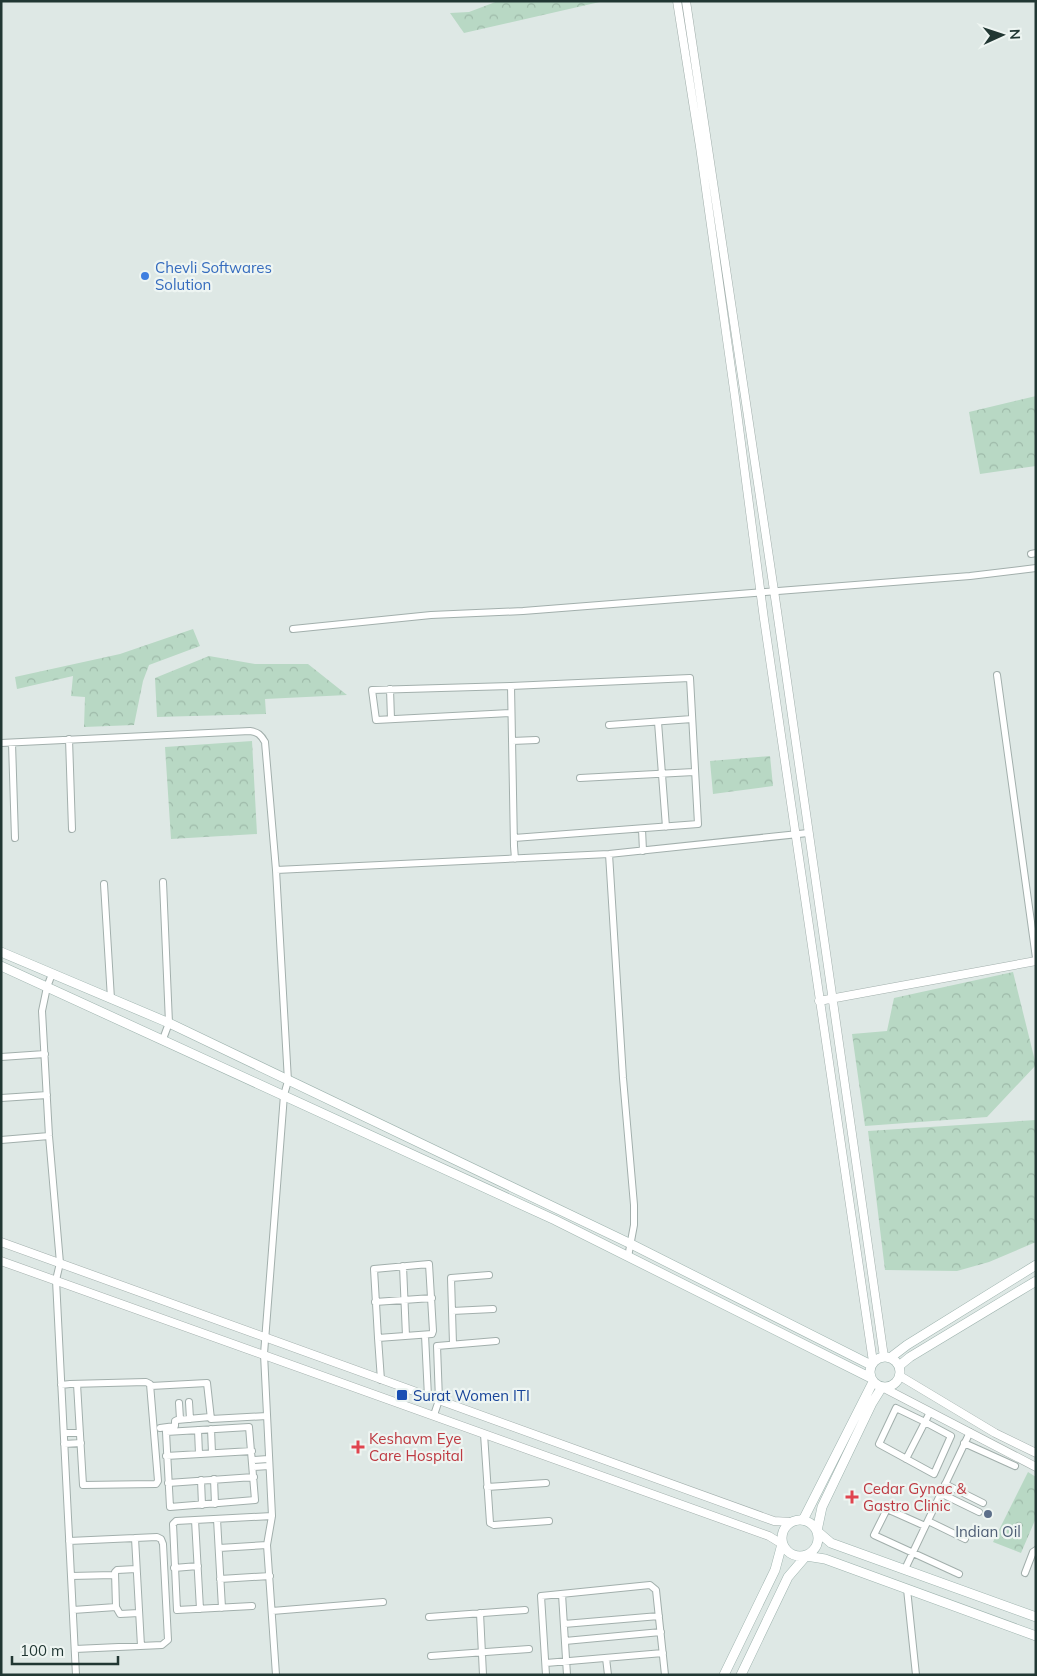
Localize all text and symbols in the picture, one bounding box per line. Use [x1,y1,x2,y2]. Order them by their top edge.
north arrow [977,10,1027,60]
text: N [1006,29,1024,40]
place label: Chevli Softwares Solution [155,258,272,294]
marker: Chevli Softwares Solution [139,270,151,282]
place label: Surat Women ITI [413,1386,530,1405]
marker: Surat Women ITI [395,1388,409,1402]
place label: Keshavm Eye Care Hospital [369,1429,463,1465]
marker: Keshavm Eye Care Hospital [351,1440,365,1454]
place label: Cedar Gynac & Gastro Clinic [863,1479,967,1515]
marker: Cedar Gynac & Gastro Clinic [845,1490,859,1504]
marker: Indian Oil [982,1508,994,1520]
place label: Indian Oil [955,1522,1021,1541]
scale bar [12,1634,119,1666]
text: 100 m [20,1641,64,1660]

